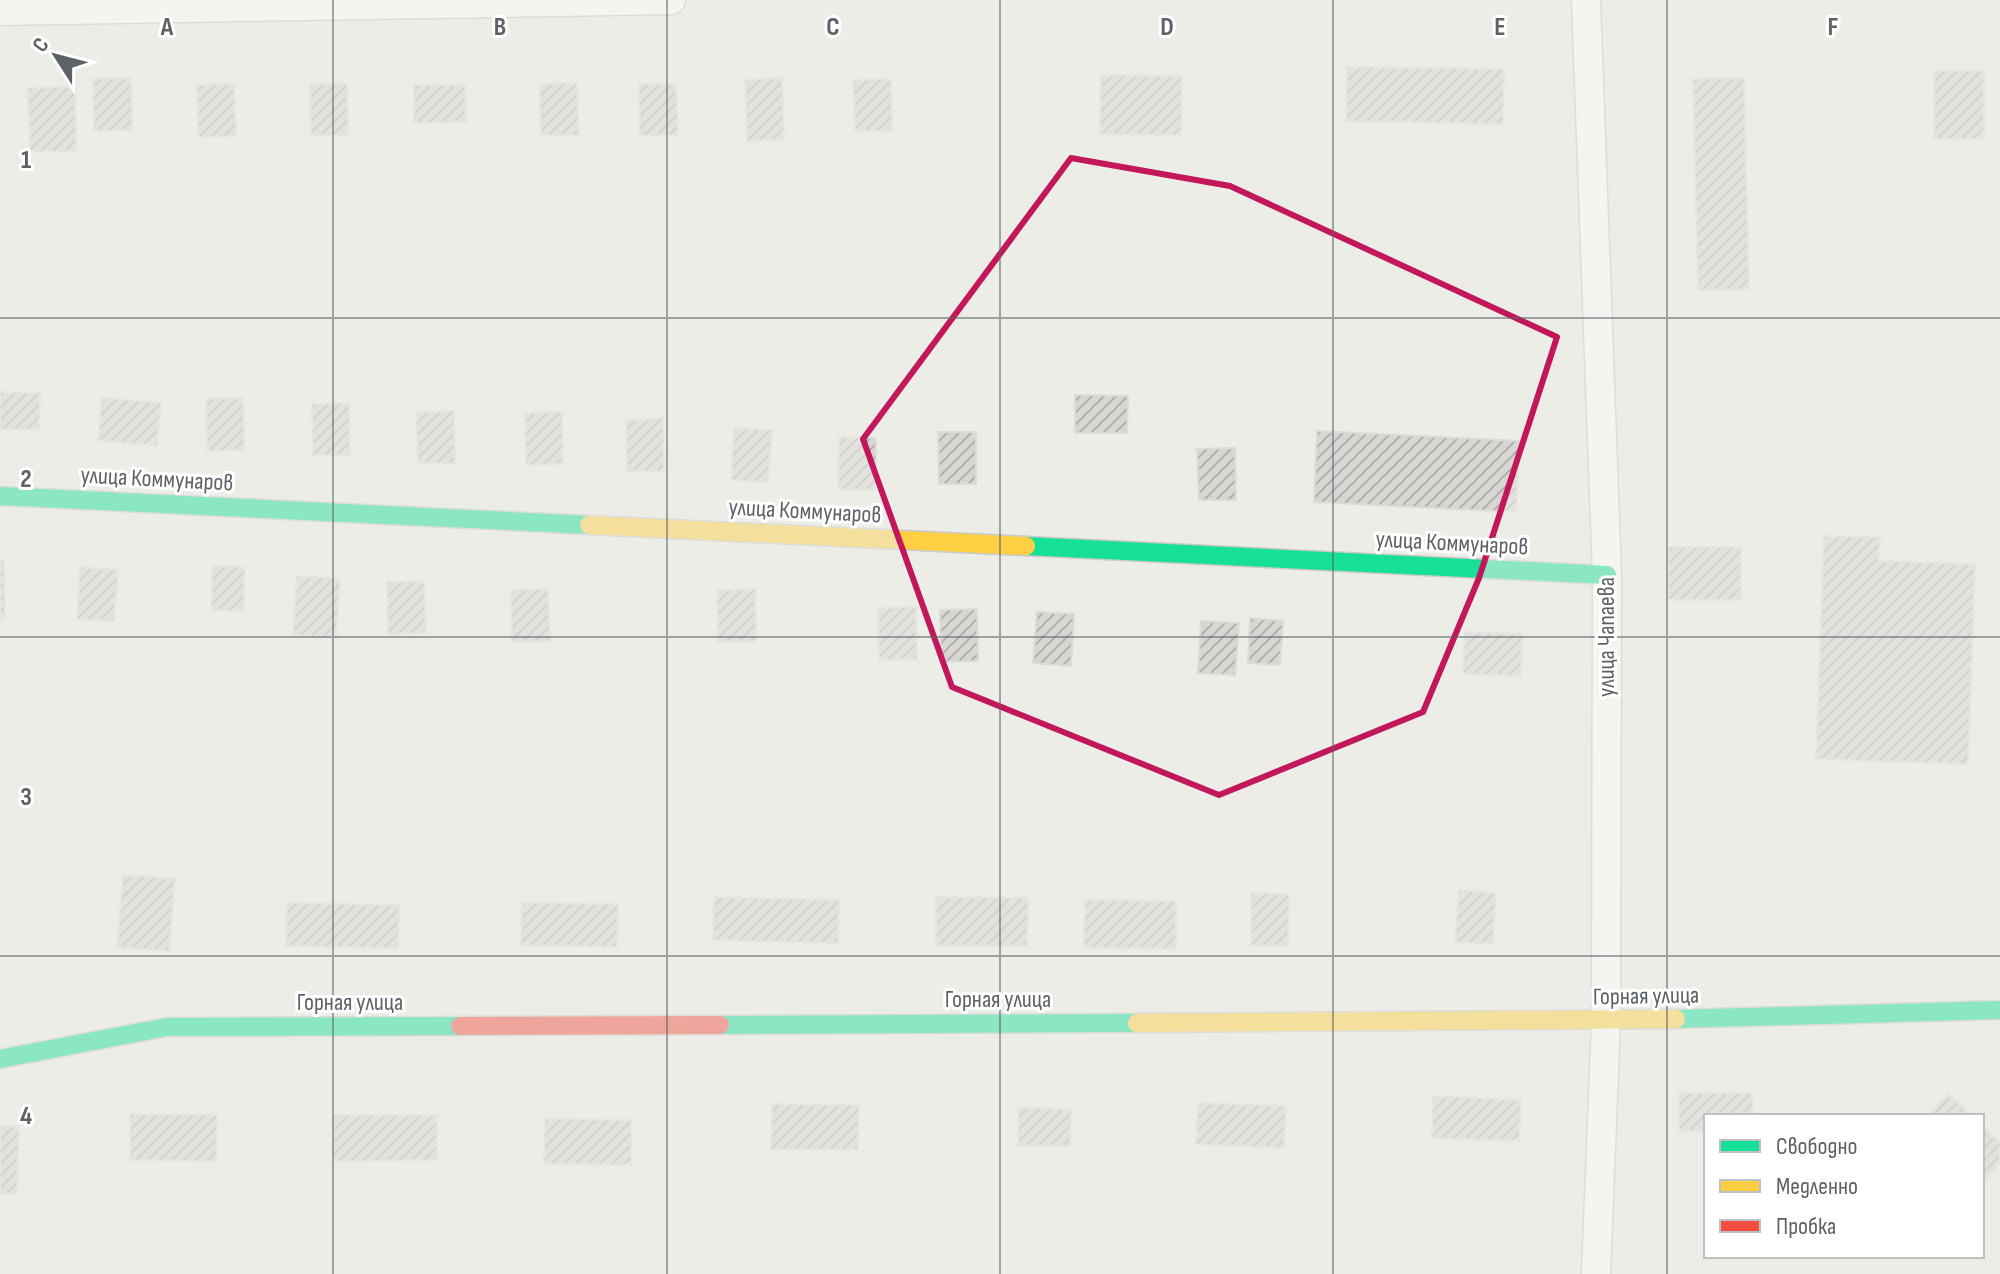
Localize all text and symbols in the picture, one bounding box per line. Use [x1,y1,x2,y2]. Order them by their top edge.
text: A [160,12,174,43]
text: B [494,12,506,43]
text: C [826,12,840,43]
text: D [1160,12,1174,43]
text: E [1494,12,1506,43]
text: F [1828,12,1839,43]
north arrow [16,16,96,96]
text: С [27,33,55,58]
text: 1 [21,145,31,176]
street label: улица Коммунаров [80,461,234,497]
text: 2 [20,464,32,495]
street label: улица Коммунаров [728,493,882,529]
street label: улица Коммунаров [1375,525,1529,561]
street label: улица Чапаева [1592,577,1621,697]
text: 3 [20,782,32,813]
street label: Горная улица [1593,981,1699,1011]
street label: Горная улица [945,985,1051,1014]
street label: Горная улица [297,988,403,1017]
text: 4 [20,1101,32,1132]
legend [1704,1114,1984,1258]
text: Свободно [1776,1132,1857,1161]
text: Медленно [1776,1172,1858,1201]
text: Пробка [1776,1212,1836,1241]

